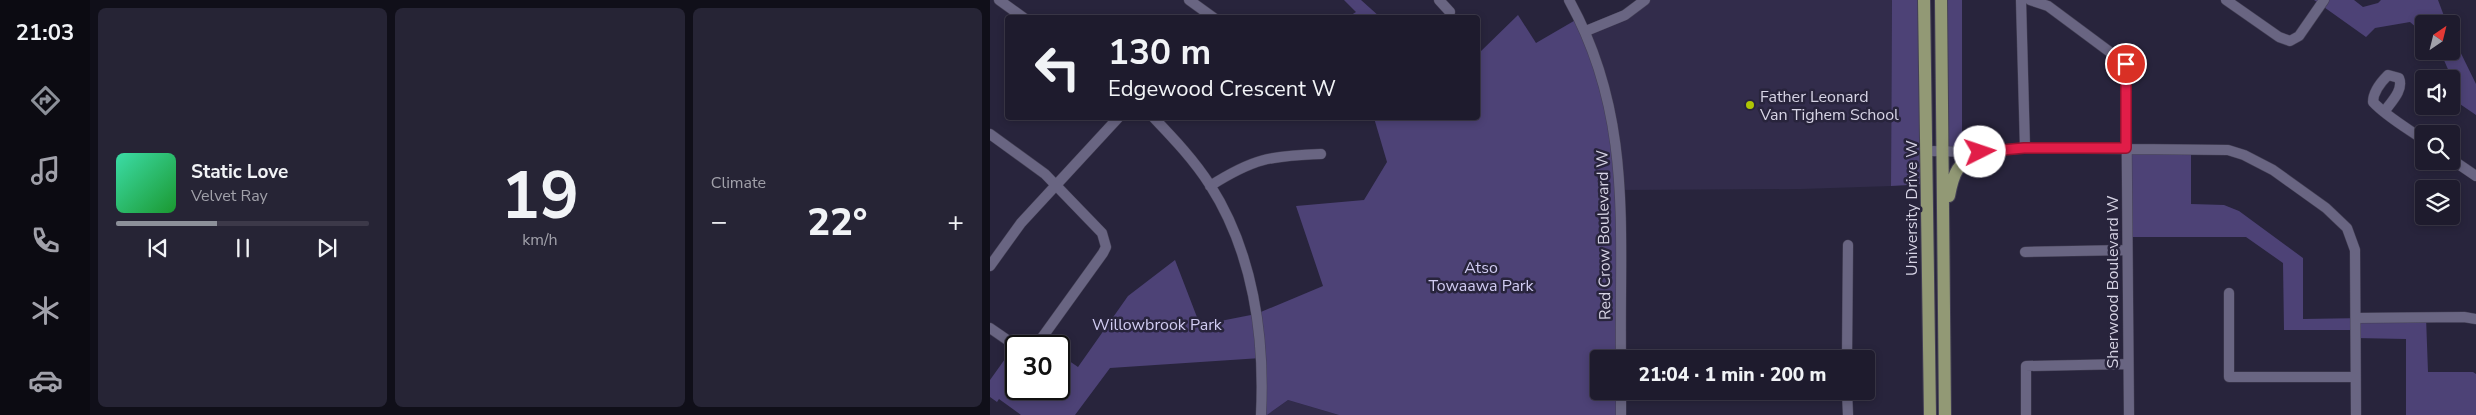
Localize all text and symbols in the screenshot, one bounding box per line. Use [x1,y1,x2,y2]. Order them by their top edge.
north arrow [2415,15,2460,60]
map controls [2415,15,2460,225]
text: 21:03 [16,18,74,48]
text: 130 m [1108,29,1211,76]
icon: left [1025,35,1090,100]
pin [2105,43,2147,85]
icon: arrive [2112,50,2140,78]
button: sound [2415,70,2460,115]
text: Edgewood Crescent W [1108,74,1336,104]
icon: directions [28,83,63,118]
place label: Father Leonard Van Tighem School [1759,86,1899,126]
marker: Father Leonard Van Tighem School [1744,99,1756,111]
position arrow [1953,125,2005,177]
button: search [2415,125,2460,170]
street label: University Drive W [1901,140,1923,276]
street label: Red Crow Boulevard W [1592,149,1616,320]
text: 19 [501,152,579,241]
icon: music [28,153,63,188]
text: Static Love [191,159,288,185]
text: Climate [711,172,766,194]
button: layers [2415,180,2460,225]
text: Velvet Ray [191,185,268,207]
street label: Sherwood Boulevard W [2102,195,2124,369]
text: 22° [807,197,867,248]
text: − [711,203,727,241]
text: + [947,203,964,241]
icon: phone [28,223,63,258]
text: km/h [522,229,558,251]
icon: previous [144,234,172,262]
icon: pause [229,234,257,262]
icon: next [313,234,341,262]
park label: Atso Towaawa Park [1428,257,1535,297]
icon: climate [28,293,63,328]
park label: Willowbrook Park [1092,314,1223,336]
speed limit sign: 30 [1005,335,1070,400]
text: 21:04 · 1 min · 200 m [1639,362,1826,388]
icon: car [28,363,63,398]

